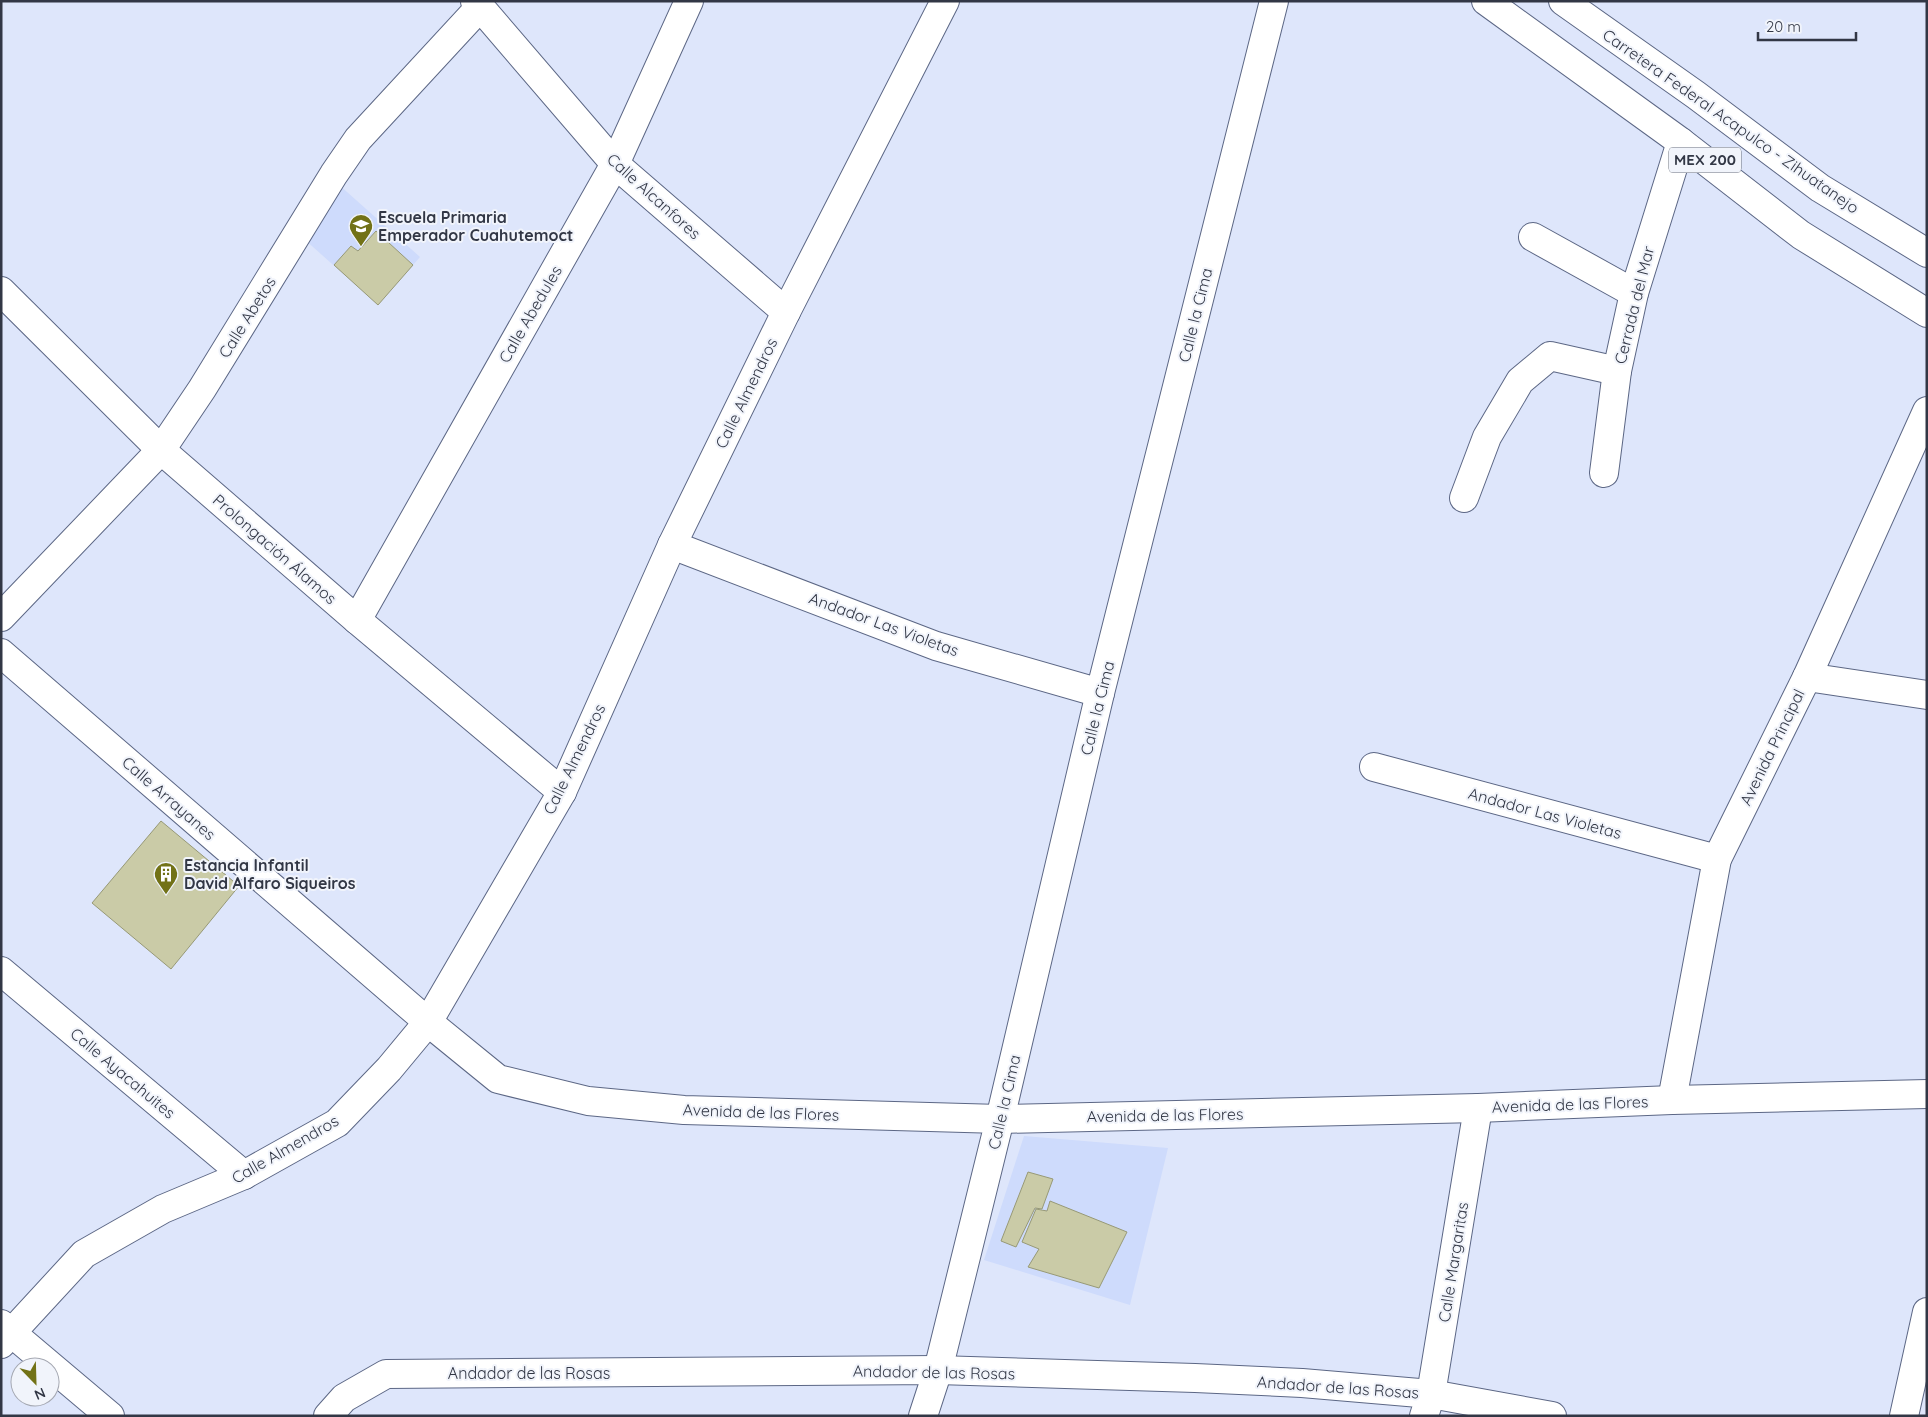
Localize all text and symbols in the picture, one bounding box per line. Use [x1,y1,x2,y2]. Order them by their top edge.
scale bar [1758,10,1856,42]
text: 20 m [1766,17,1801,36]
street label: Carretera Federal Acapulco - Zihuatanejo [1599,24,1863,218]
road number: MEX 200 [1669,148,1741,172]
street label: Calle Alcanfores [603,149,705,243]
place label: Escuela Primaria Emperador Cuahutemoct [378,207,573,245]
school or university icon: Escuela Primaria Emperador Cuahutemoct [348,213,374,247]
street label: Cerrada del Mar [1610,244,1658,366]
street label: Calle Abedules [494,262,566,366]
street label: Calle la Cima [1174,266,1216,364]
street label: Calle Abetos [214,273,280,361]
street label: Calle Almendros [711,335,781,451]
street label: Prolongación Álamos [209,490,341,608]
street label: Andador Las Violetas [806,588,962,660]
street label: Calle la Cima [1076,659,1118,757]
street label: Avenida Principal [1735,686,1809,808]
street label: Calle Almendros [539,701,609,817]
street label: Calle Arrayanes [118,752,220,844]
street label: Andador Las Violetas [1466,783,1624,843]
place label: Estancia Infantil David Alfaro Siqueiros [184,855,356,893]
building icon: Estancia Infantil David Alfaro Siqueiros [153,861,179,895]
street label: Calle Ayacahuites [66,1023,180,1123]
street label: Calle la Cima [983,1053,1025,1151]
street label: Avenida de las Flores [1491,1091,1649,1117]
street label: Avenida de las Flores [682,1099,840,1125]
street label: Avenida de las Flores [1086,1104,1244,1126]
street label: Calle Almendros [228,1110,342,1188]
street label: Calle Margaritas [1434,1200,1472,1324]
north arrow [10,1357,60,1407]
street label: Andador de las Rosas [853,1361,1015,1383]
street label: Andador de las Rosas [448,1363,610,1383]
street label: Andador de las Rosas [1256,1371,1420,1403]
text: N [32,1384,48,1404]

